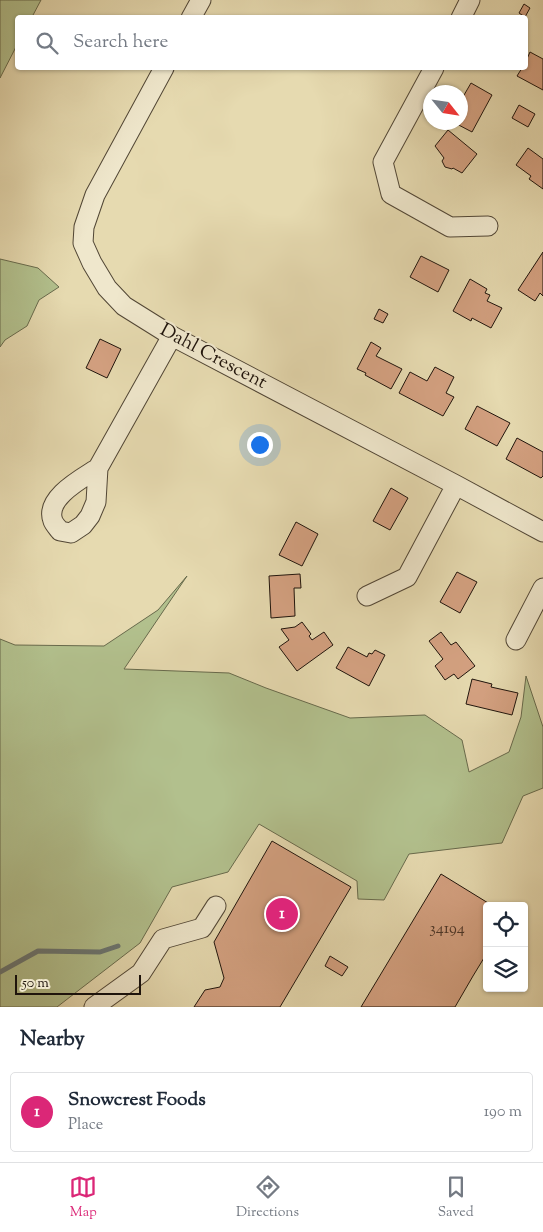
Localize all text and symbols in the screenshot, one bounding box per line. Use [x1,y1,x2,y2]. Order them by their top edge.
search box [15,15,528,70]
icon: search [33,29,61,57]
text: Search here [73,29,168,56]
north arrow [423,85,468,130]
street label: Dahl Crescent [155,317,272,397]
your location [247,432,273,458]
pin: 1 [266,895,298,933]
map controls [483,902,528,992]
button: locate [483,902,528,947]
house number: 34194 [429,918,465,941]
button: layers [483,947,528,992]
scale bar [15,972,141,995]
text: 50 m [22,974,49,994]
text: Nearby [20,1025,85,1055]
text: Snowcrest Foods [68,1087,206,1114]
text: 1 [34,1101,40,1124]
text: 190 m [484,1101,522,1124]
text: Place [68,1114,103,1137]
tab: Map [69,1173,97,1223]
tab: Directions [236,1173,299,1223]
tab: Saved [438,1173,474,1223]

